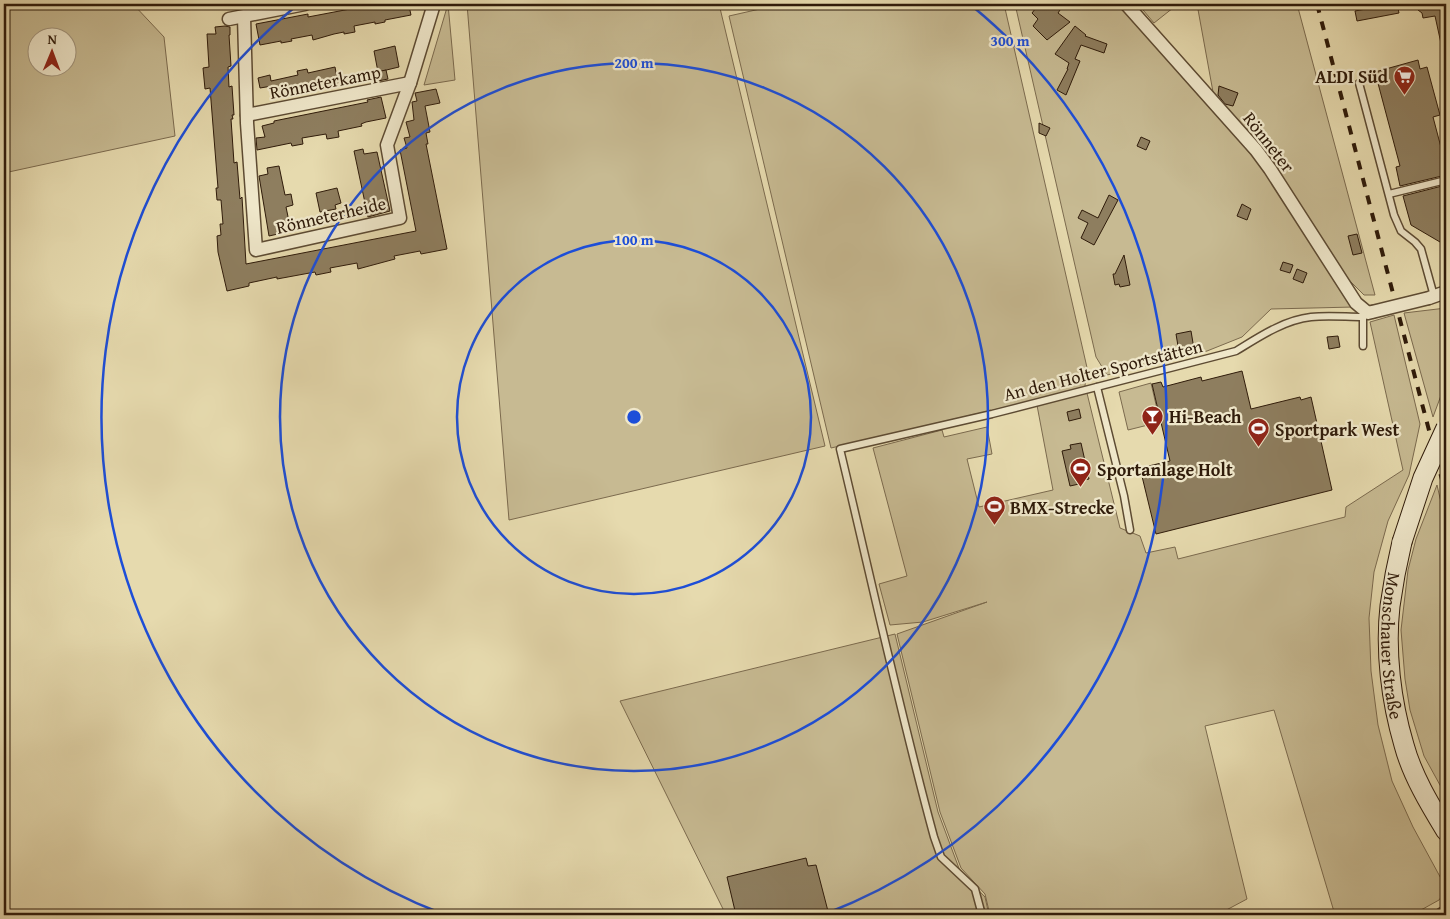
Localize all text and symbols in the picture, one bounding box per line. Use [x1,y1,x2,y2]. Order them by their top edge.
north arrow [28,28,78,78]
text: N [47,29,58,49]
text: 300 m [990,30,1030,51]
text: 200 m [614,52,654,73]
street label: Rönneterkamp [267,58,383,106]
place label: ALDI Süd [1315,63,1389,90]
supermarket icon: ALDI Süd [1392,64,1416,95]
street label: Rönneter [1237,106,1302,179]
street label: Rönneterheide [273,189,389,241]
text: 100 m [614,229,654,250]
street label: An den Holter Sportstätten [1001,332,1205,408]
place label: Hi-Beach [1169,403,1242,430]
bar icon: Hi-Beach [1141,404,1165,435]
centre of rings [625,408,643,426]
place label: Sportpark West [1275,416,1399,443]
sports icon: Sportpark West [1247,417,1271,448]
place label: Sportanlage Holt [1097,456,1233,483]
sports icon: Sportanlage Holt [1069,457,1093,488]
place label: BMX-Strecke [1010,494,1115,521]
sports icon: BMX-Strecke [982,495,1006,526]
street label: Monschauer Straße [1375,570,1410,722]

